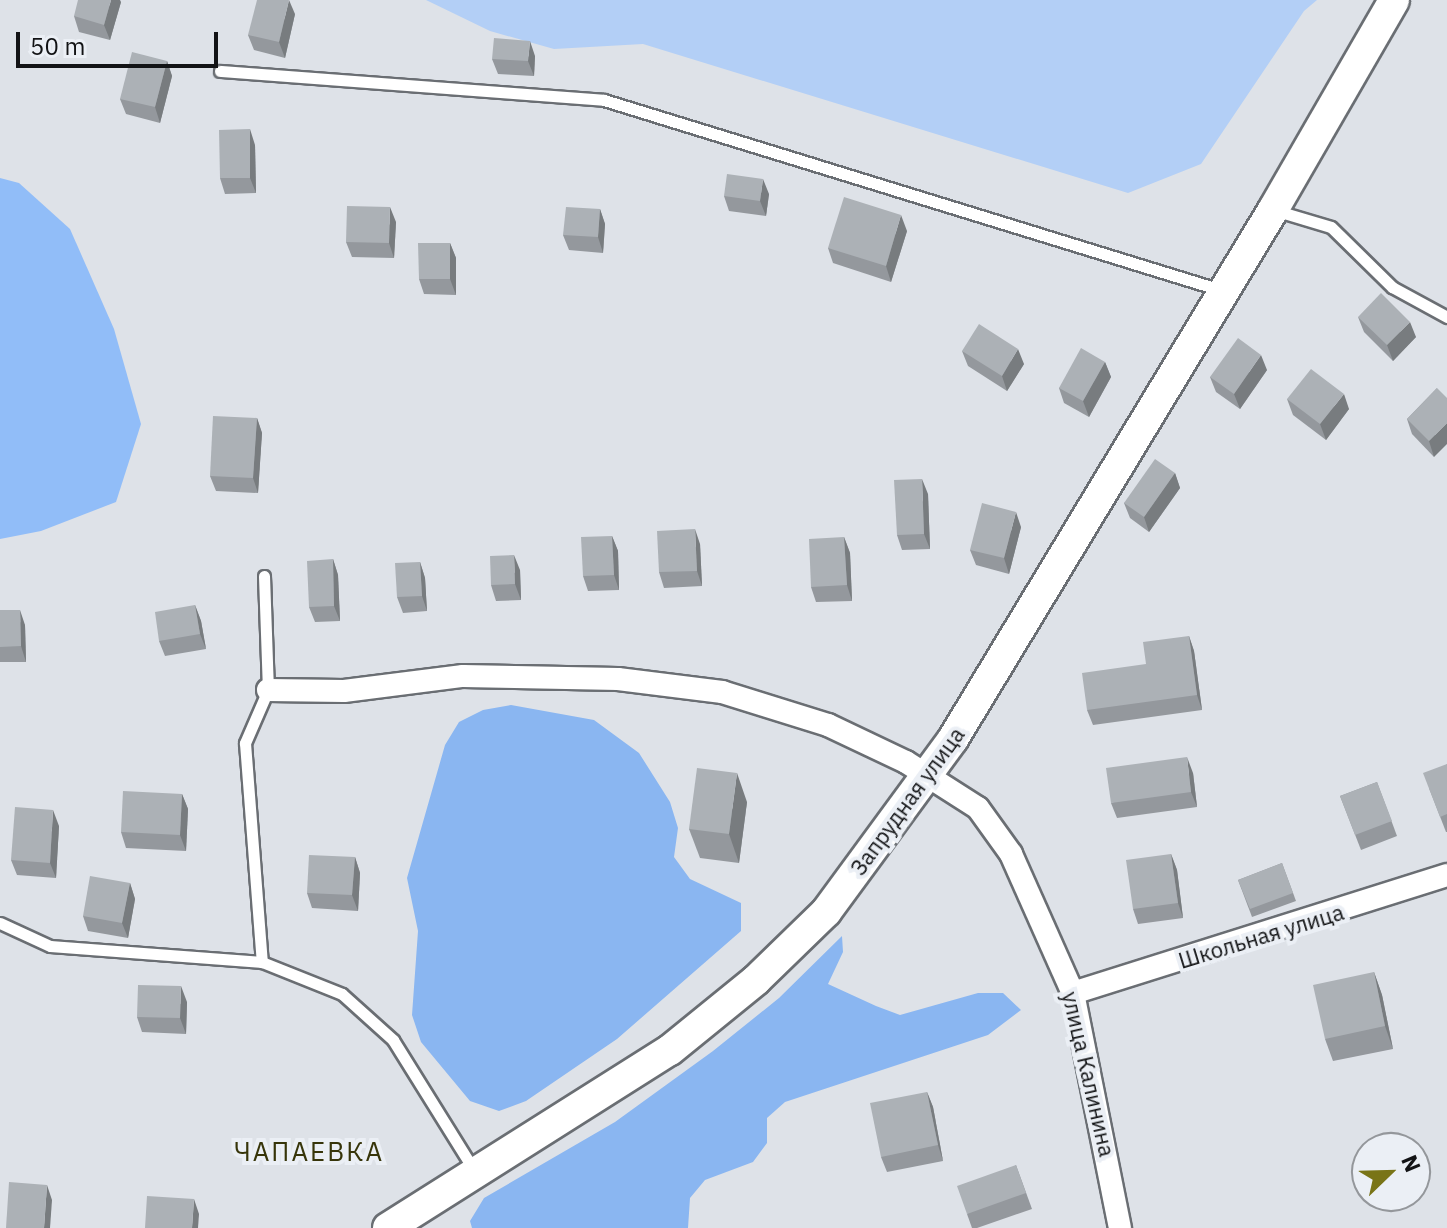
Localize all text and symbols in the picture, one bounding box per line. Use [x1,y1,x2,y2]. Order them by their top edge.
scale bar [20,16,222,66]
text: 50 m [30,30,85,62]
street label: Запрудная улица [844,722,970,880]
street label: Школьная улица [1175,898,1347,974]
street label: улица Калинина [1057,989,1121,1159]
north arrow [1351,1132,1431,1212]
district label: ЧАПАЕВКА [234,1136,384,1168]
text: N [1395,1150,1428,1176]

